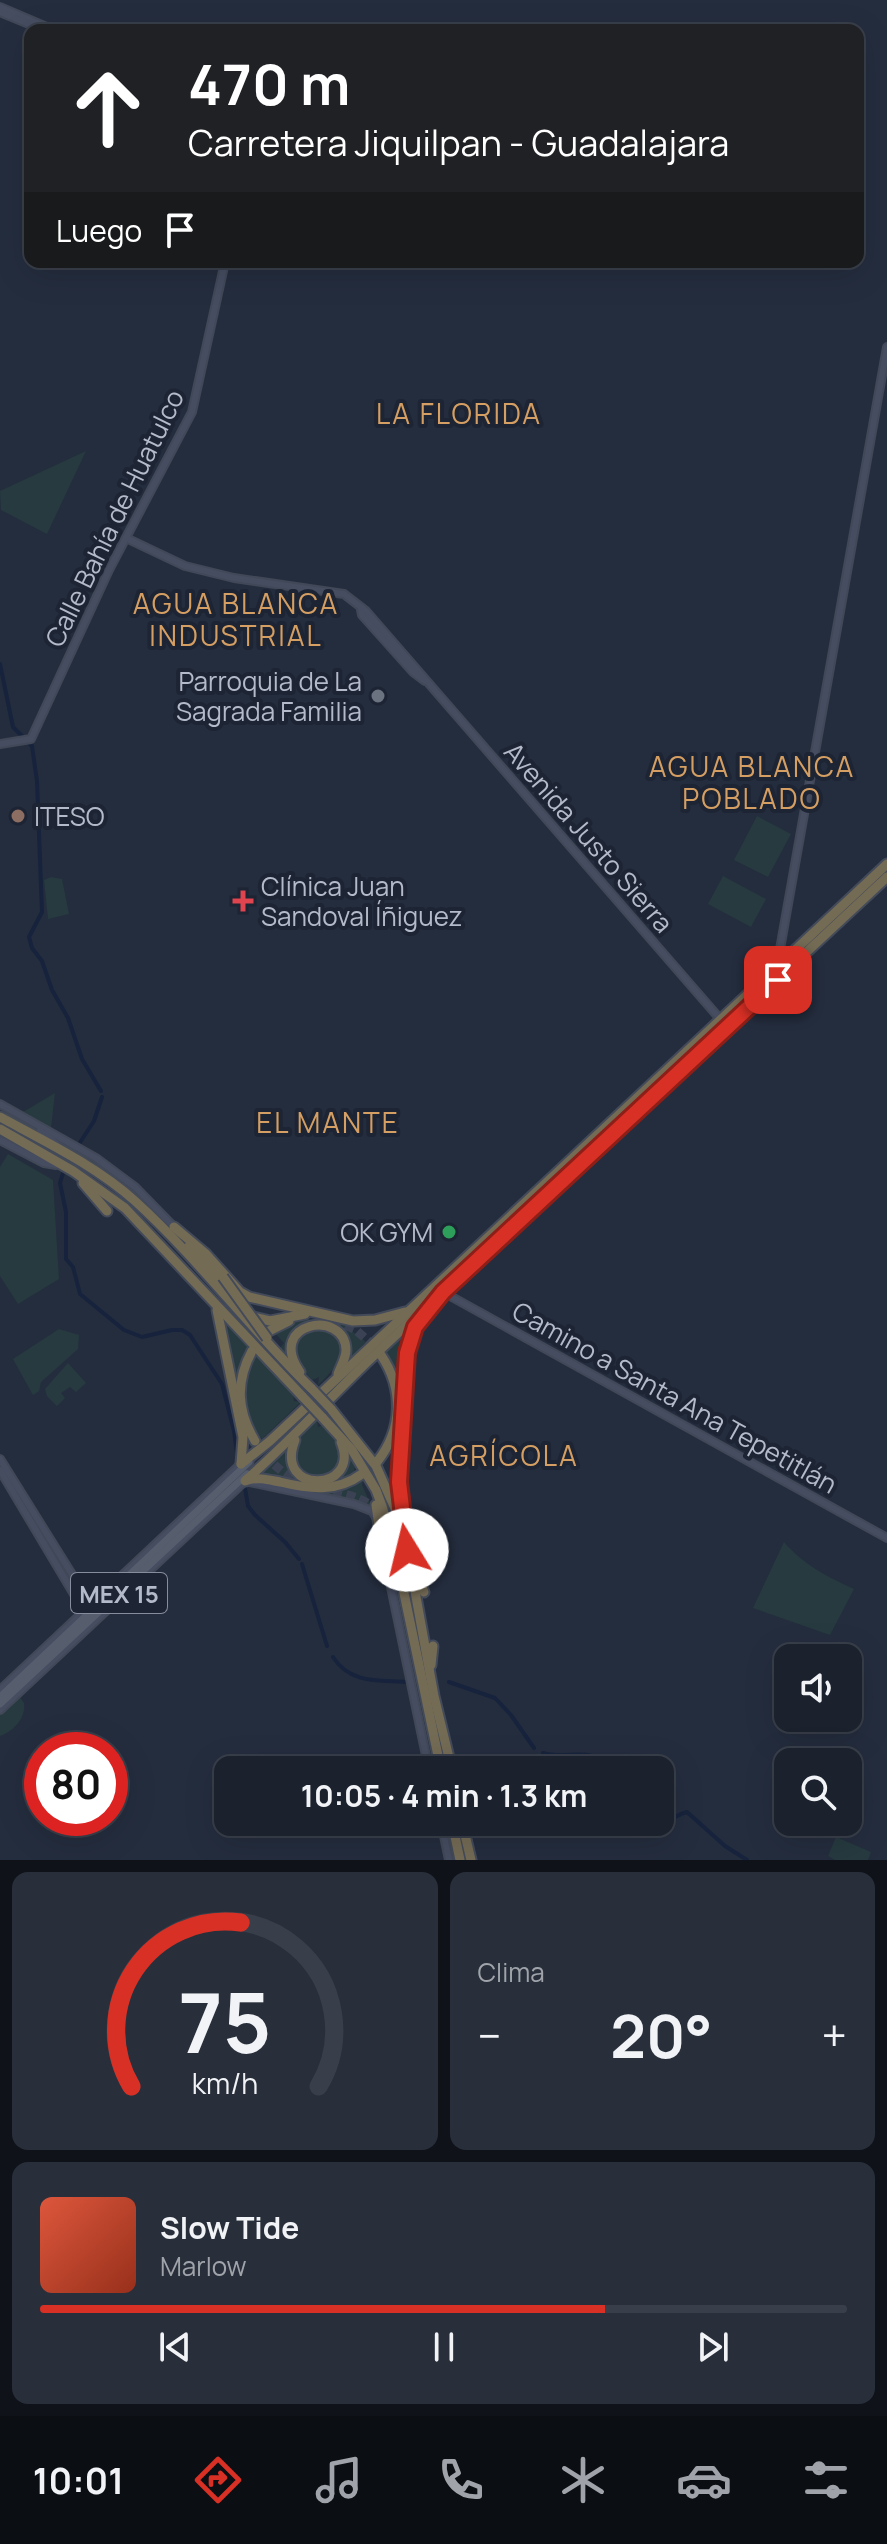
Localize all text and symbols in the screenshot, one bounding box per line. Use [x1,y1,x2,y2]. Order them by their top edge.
text: 470 m [188,45,350,122]
icon: ahead [56,56,160,160]
text: Carretera Jiquilpan - Guadalajara [188,118,729,167]
icon: arrive [158,208,202,252]
text: Luego [56,210,142,251]
street label: Calle Bahía de Huatulco [36,383,192,653]
district label: LA FLORIDA [376,394,542,432]
district label: AGUA BLANCA INDUSTRIAL [133,584,339,654]
place label: Parroquia de La Sagrada Familia [176,663,362,729]
marker: Parroquia de La Sagrada Familia [369,687,387,705]
street label: Avenida Justo Sierra [496,734,682,940]
district label: AGUA BLANCA POBLADO [649,747,855,817]
place label: ITESO [34,798,105,834]
marker: ITESO [9,807,27,825]
place label: Clínica Juan Sandoval Íñiguez [261,868,463,934]
marker: Clínica Juan Sandoval Íñiguez [232,890,254,912]
pin [744,946,812,1014]
icon: arrive [756,958,800,1002]
district label: EL MANTE [256,1103,400,1141]
place label: OK GYM [340,1214,433,1250]
marker: OK GYM [440,1223,458,1241]
street label: Camino a Santa Ana Tepetitlán [506,1293,844,1501]
district label: AGRÍCOLA [429,1436,579,1474]
position arrow [365,1508,449,1592]
road number: MEX 15 [71,1573,167,1613]
map controls [774,1644,862,1836]
button: sound [774,1644,862,1732]
speed limit sign: 80 [24,1732,128,1836]
button: search [774,1748,862,1836]
text: 10:05 · 4 min · 1.3 km [301,1775,587,1816]
text: Clima [478,1954,545,1990]
text: 75 [178,1964,271,2078]
text: 20° [610,1994,713,2076]
text: − [478,2005,501,2065]
text: + [822,2005,847,2065]
text: km/h [192,2064,258,2103]
text: Slow Tide [160,2207,299,2248]
text: Marlow [160,2248,247,2284]
icon: previous [153,2325,197,2369]
icon: pause [422,2325,466,2369]
icon: next [691,2325,735,2369]
icon: directions [190,2452,246,2508]
icon: music [311,2452,367,2508]
icon: phone [433,2452,489,2508]
icon: climate [555,2452,611,2508]
icon: car [676,2452,732,2508]
icon: filters [798,2452,854,2508]
text: 10:01 [33,2456,124,2505]

